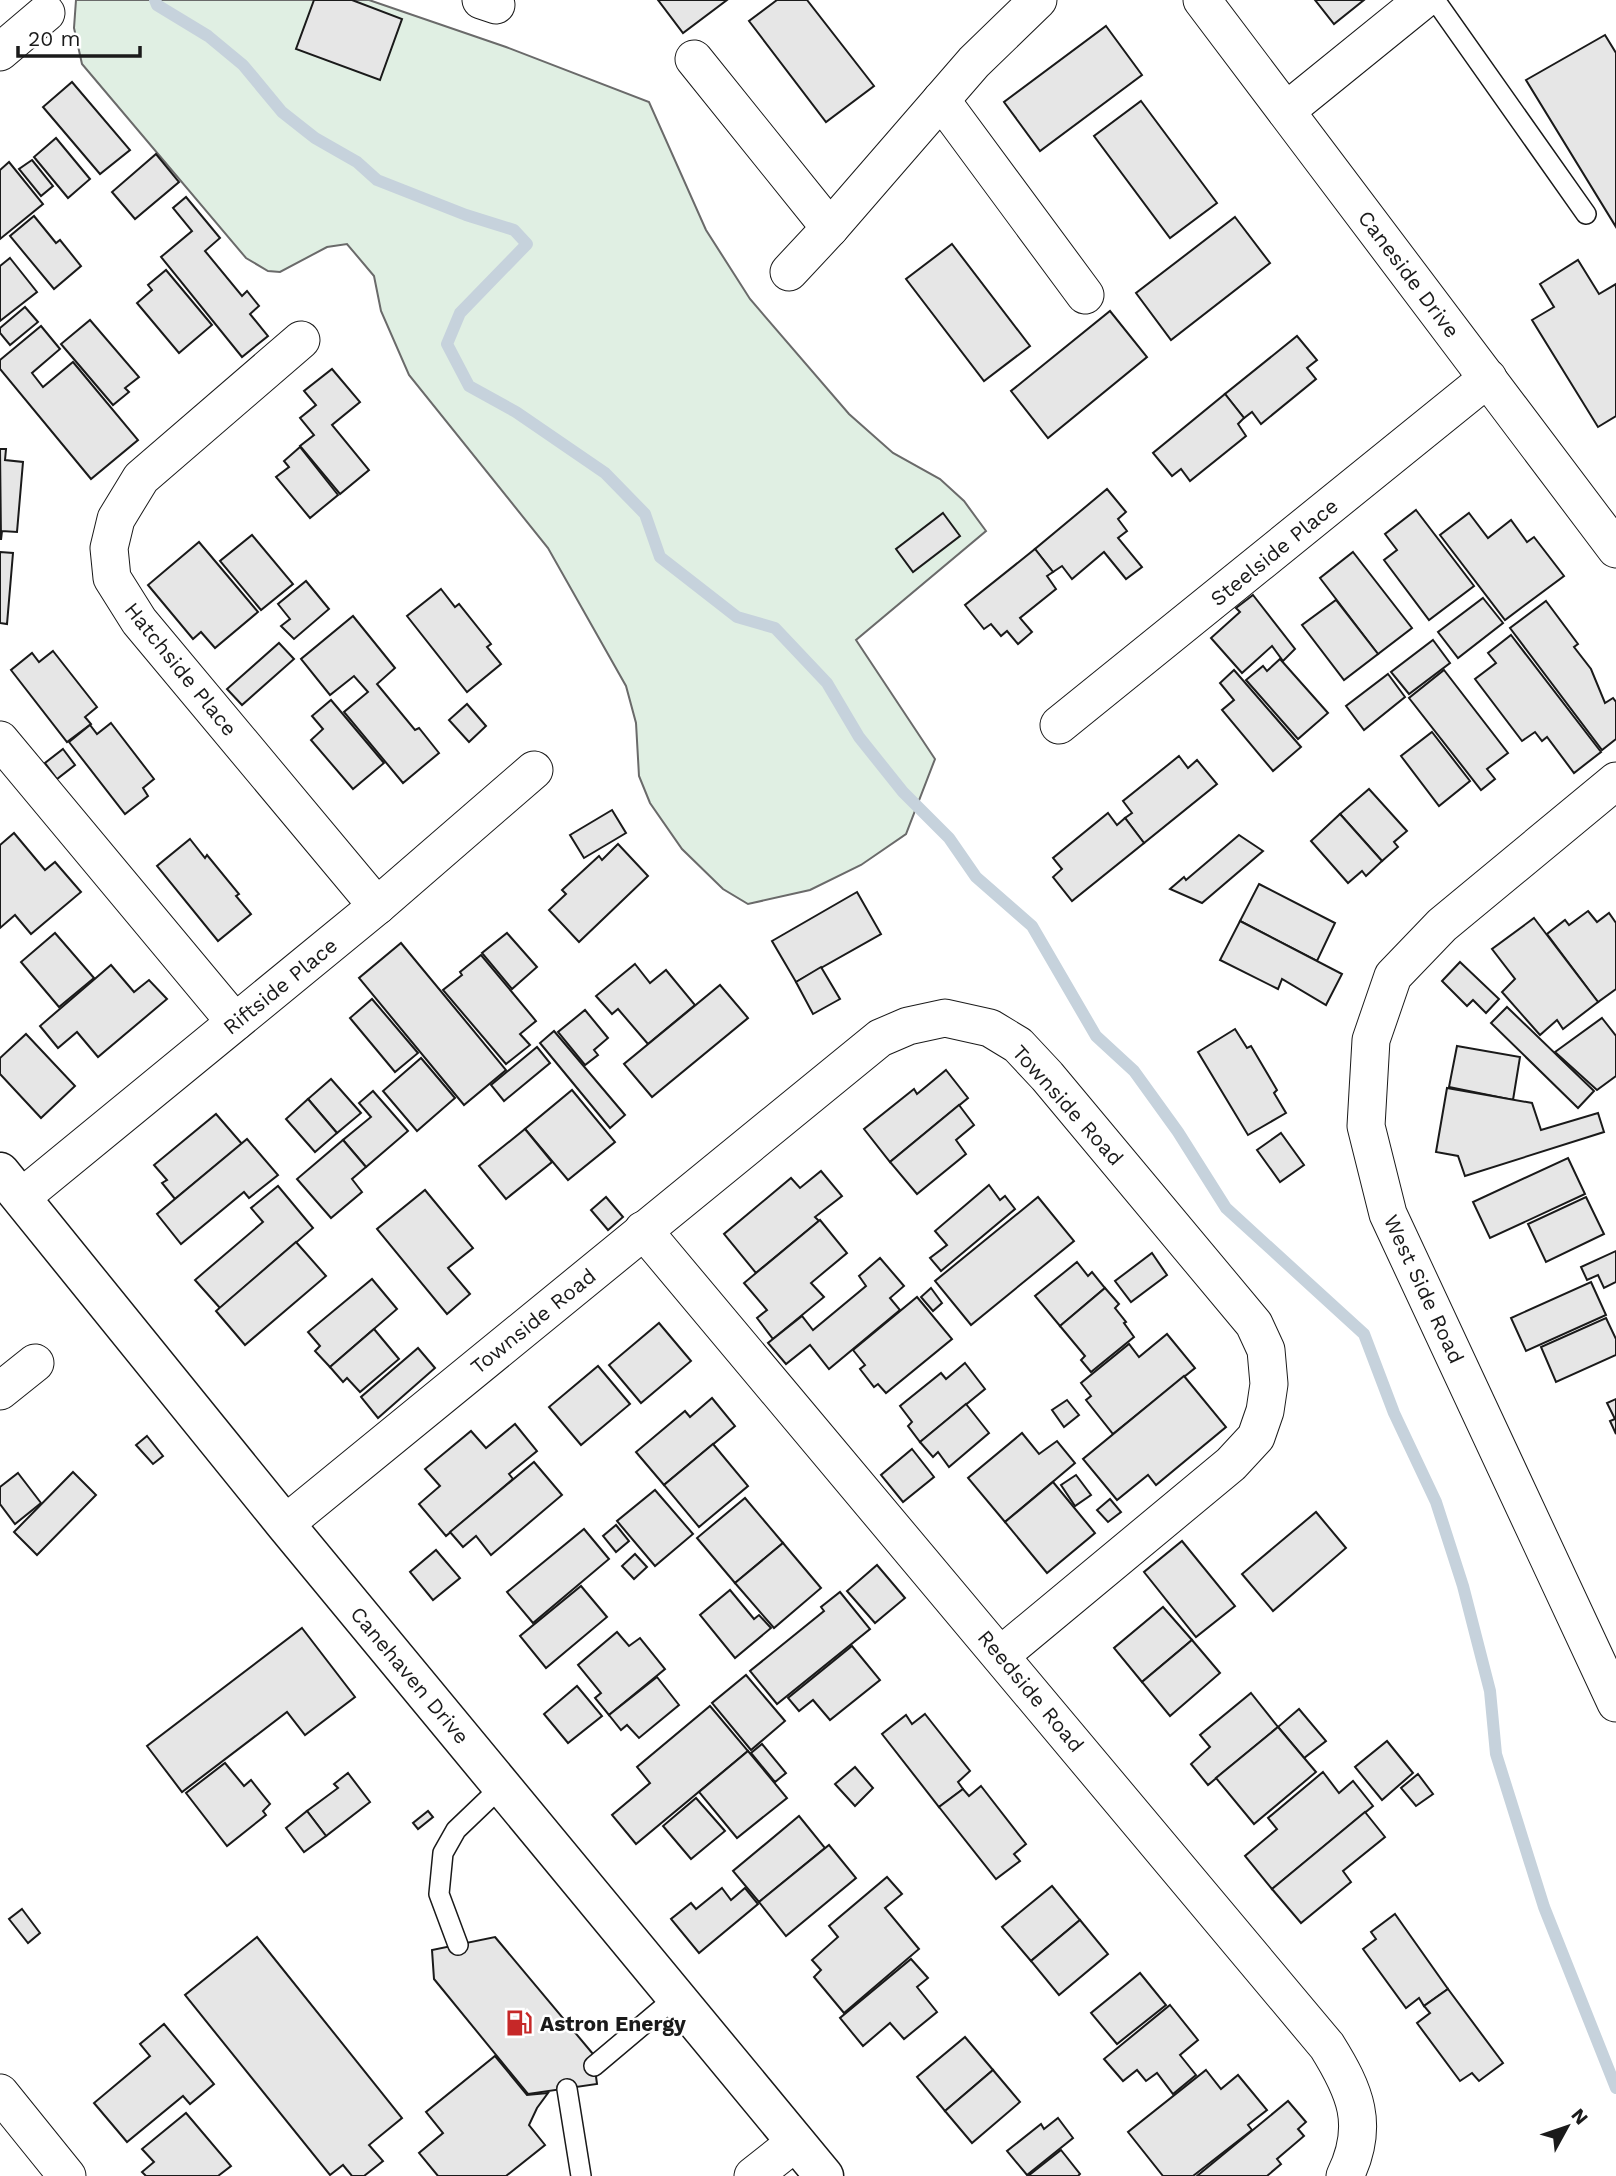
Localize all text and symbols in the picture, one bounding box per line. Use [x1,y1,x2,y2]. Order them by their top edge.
scale bar [18,14,140,58]
text: 20 m [28,26,80,51]
street label: Caneside Drive [1353,205,1465,343]
street label: Steelside Place [1205,493,1343,611]
street label: Hatchside Place [120,597,242,741]
street label: Riftside Place [218,932,342,1040]
street label: Townside Road [1007,1040,1129,1170]
street label: West Side Road [1379,1211,1469,1367]
street label: Townside Road [465,1263,601,1379]
street label: Canehaven Drive [345,1601,475,1749]
street label: Reedside Road [973,1625,1089,1757]
fuel station icon: Astron Energy [504,2008,534,2038]
place label: Astron Energy [540,2011,686,2036]
north arrow [1532,2092,1602,2162]
text: N [1566,2104,1593,2129]

